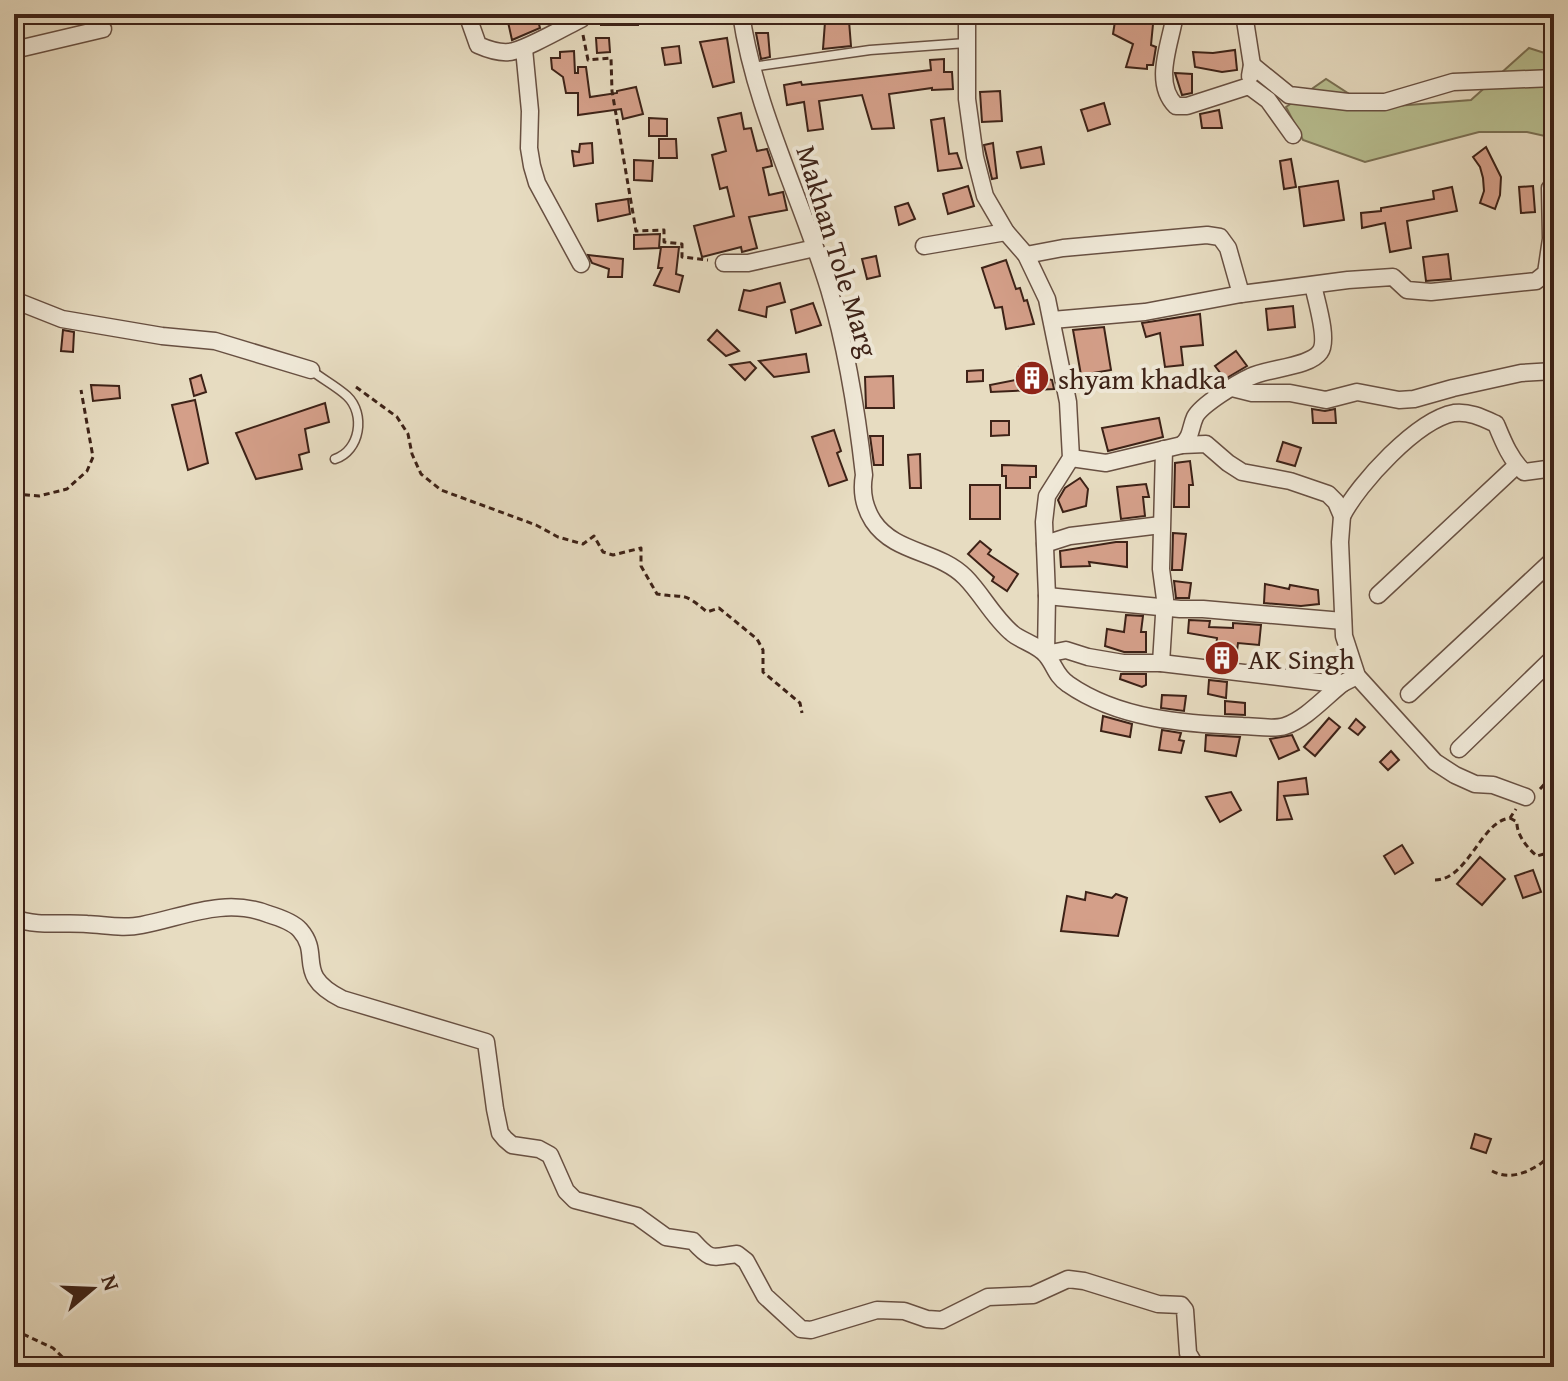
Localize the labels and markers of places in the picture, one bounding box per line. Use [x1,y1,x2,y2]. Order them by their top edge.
place label: shyam khadka [1058,358,1227,399]
building icon: shyam khadka [1013,359,1051,397]
place label: AK Singh [1248,638,1355,679]
building icon: AK Singh [1203,639,1241,677]

